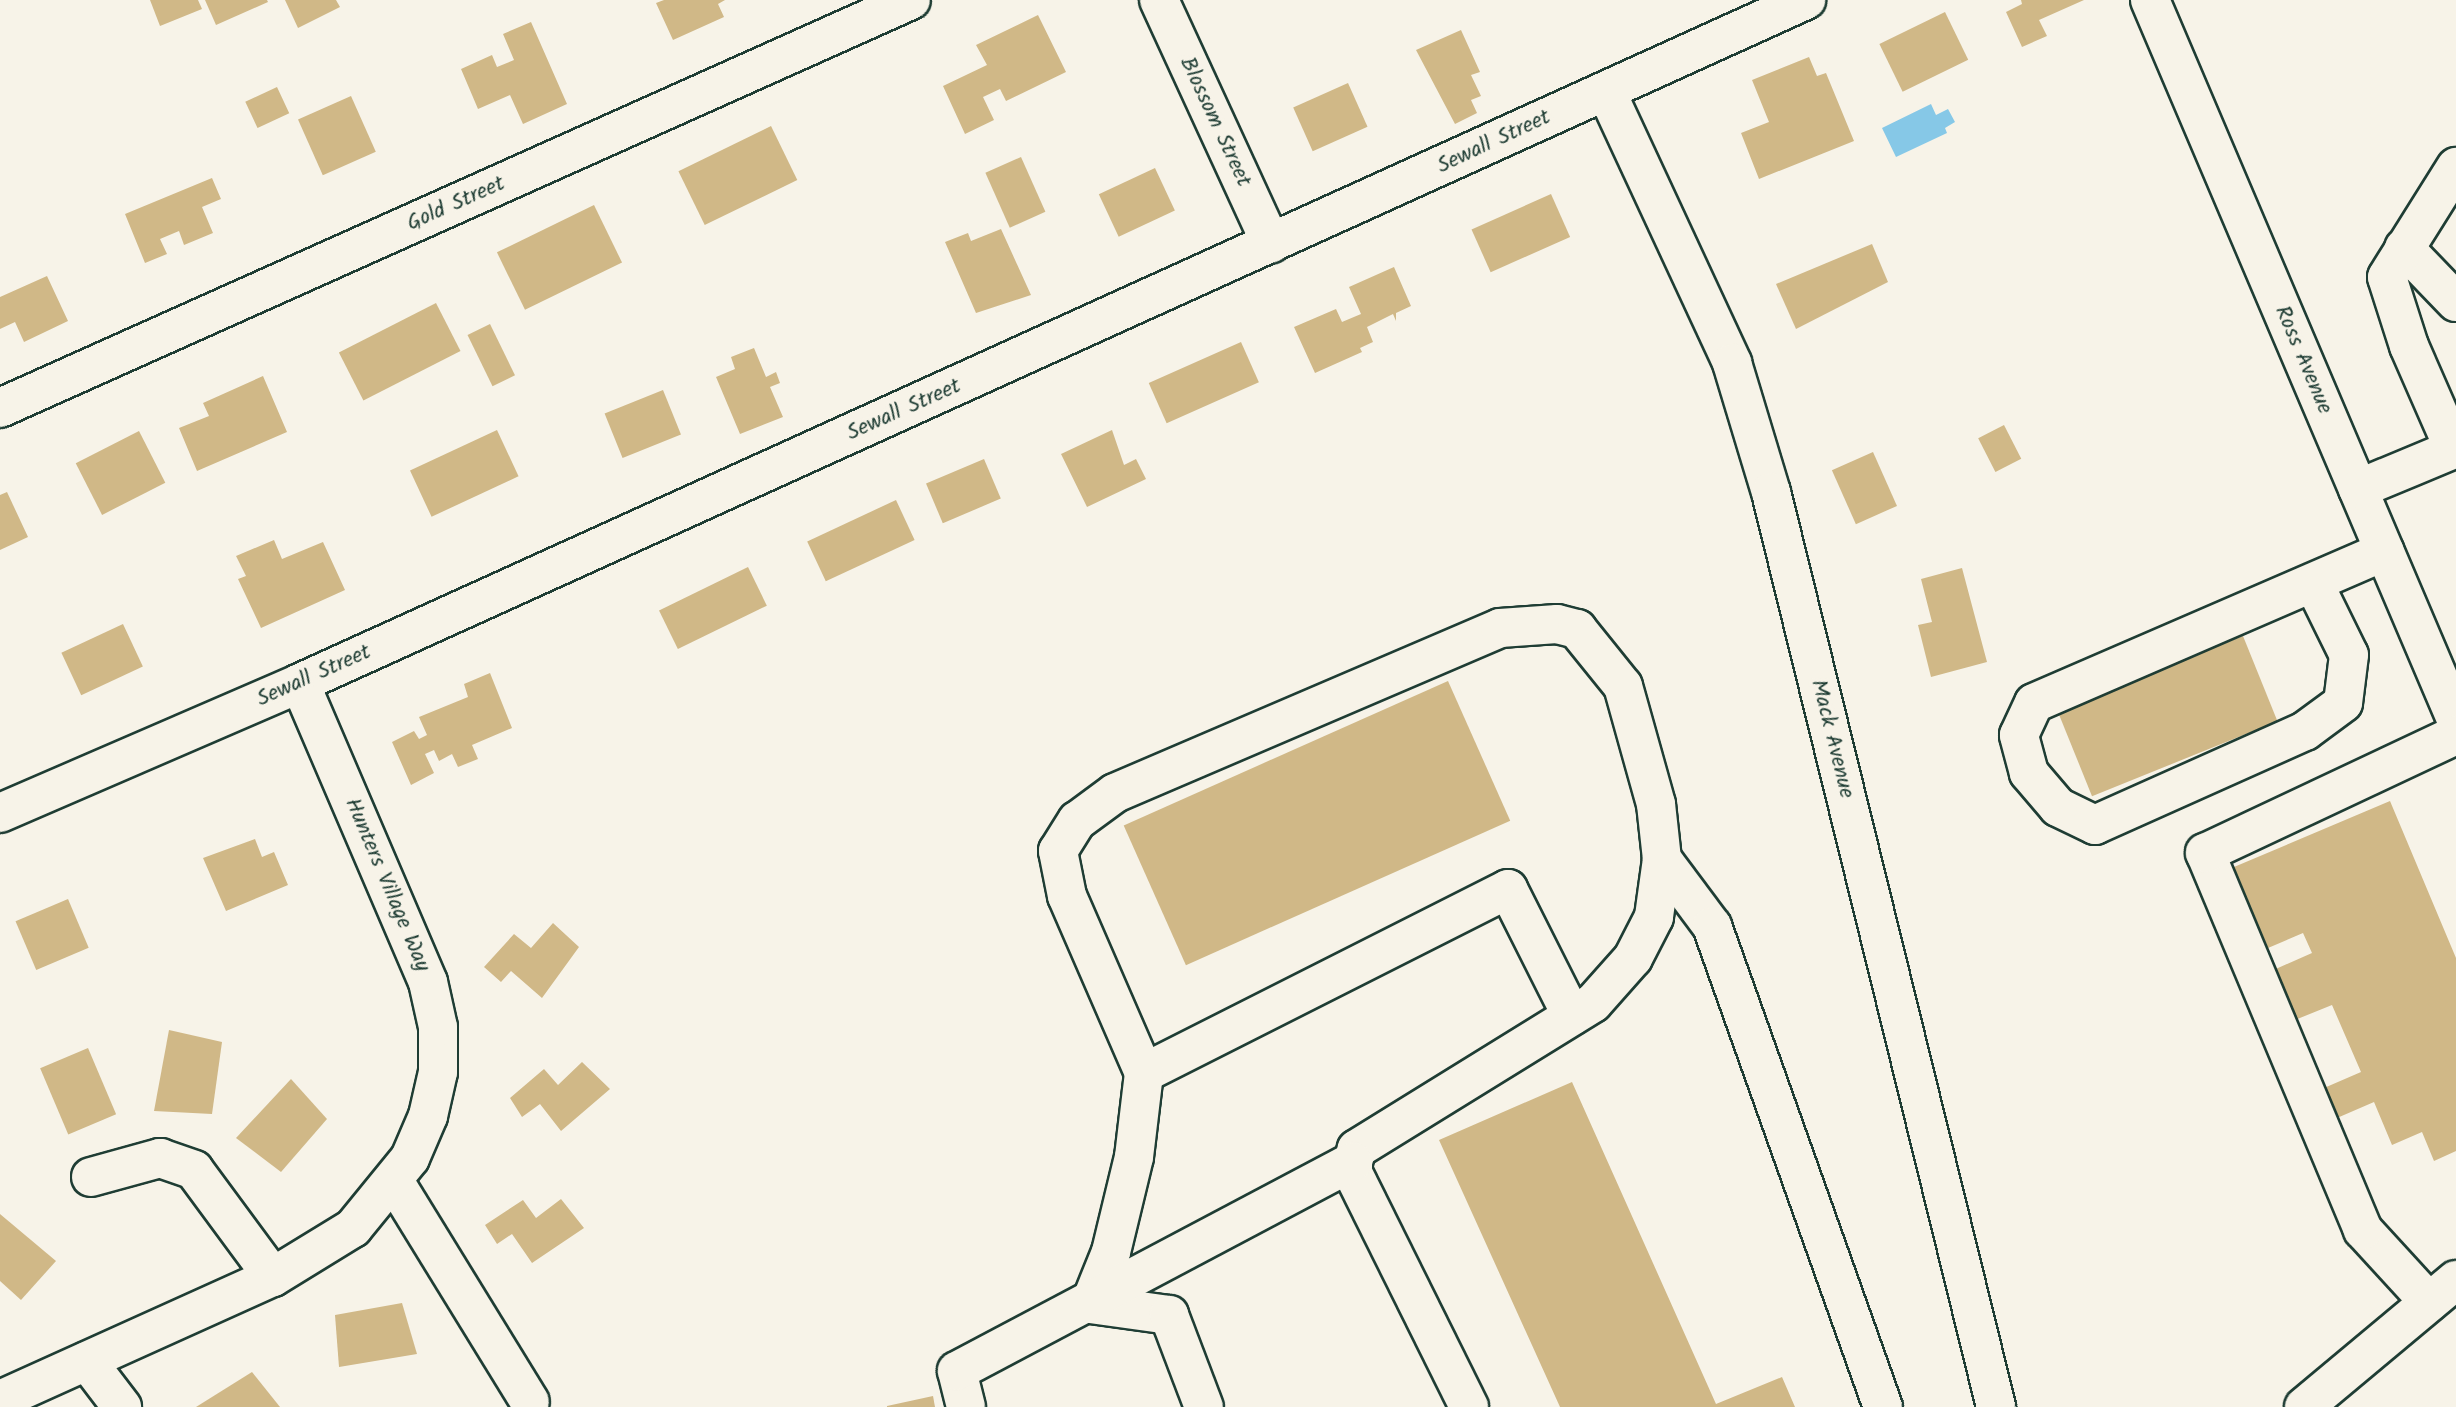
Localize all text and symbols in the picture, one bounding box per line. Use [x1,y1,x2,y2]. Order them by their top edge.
street label: Blossom Street [1173,53,1257,191]
street label: Sewall Street [1433,104,1555,180]
street label: Gold Street [403,171,509,237]
street label: Ross Avenue [2268,302,2338,418]
street label: Sewall Street [843,373,965,447]
street label: Sewall Street [253,639,375,713]
street label: Mack Avenue [1805,677,1859,801]
street label: Hunters Village Way [339,794,435,976]

